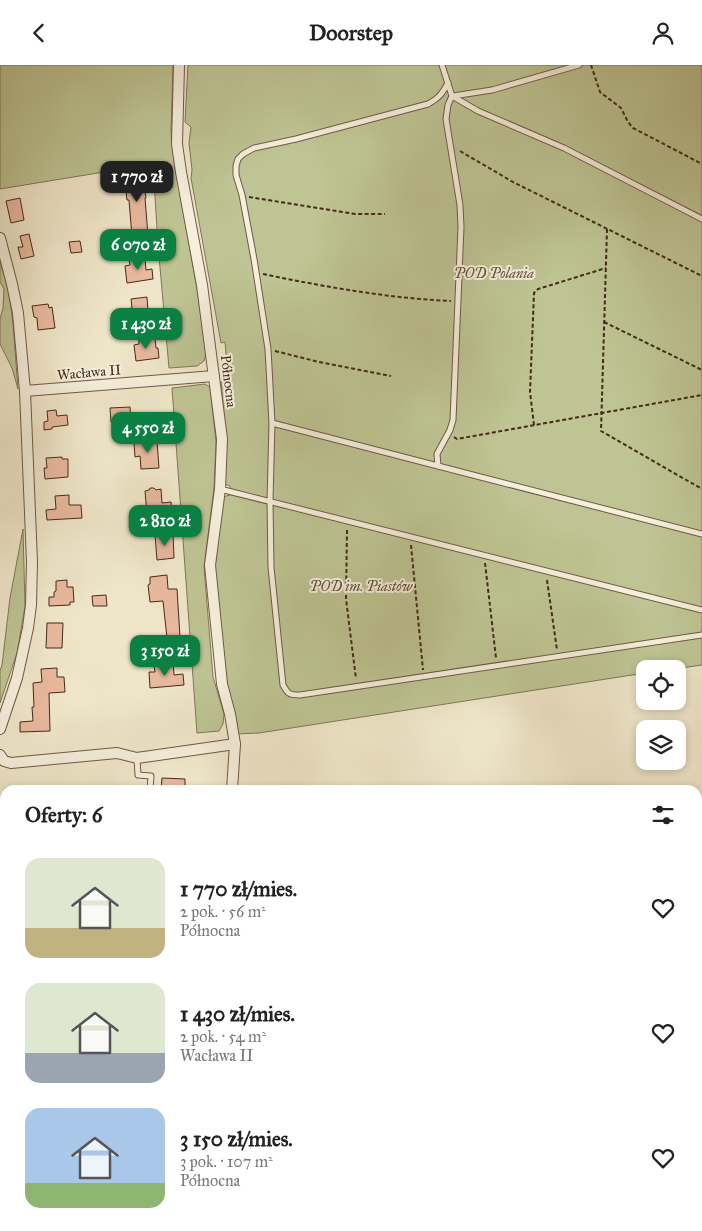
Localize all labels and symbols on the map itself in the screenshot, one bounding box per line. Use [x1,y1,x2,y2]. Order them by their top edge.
pin: 1 770 zł [85,161,189,203]
pin: 6 070 zł [86,229,190,271]
park label: POD Polania [454,265,534,282]
pin: 1 430 zł [94,307,198,350]
street label: Północna [217,354,240,408]
street label: Wacława II [56,361,122,384]
pin: 4 550 zł [96,411,200,454]
pin: 2 810 zł [113,505,217,547]
park label: POD im. Piastów [310,578,413,595]
pin: 3 150 zł [113,635,217,677]

